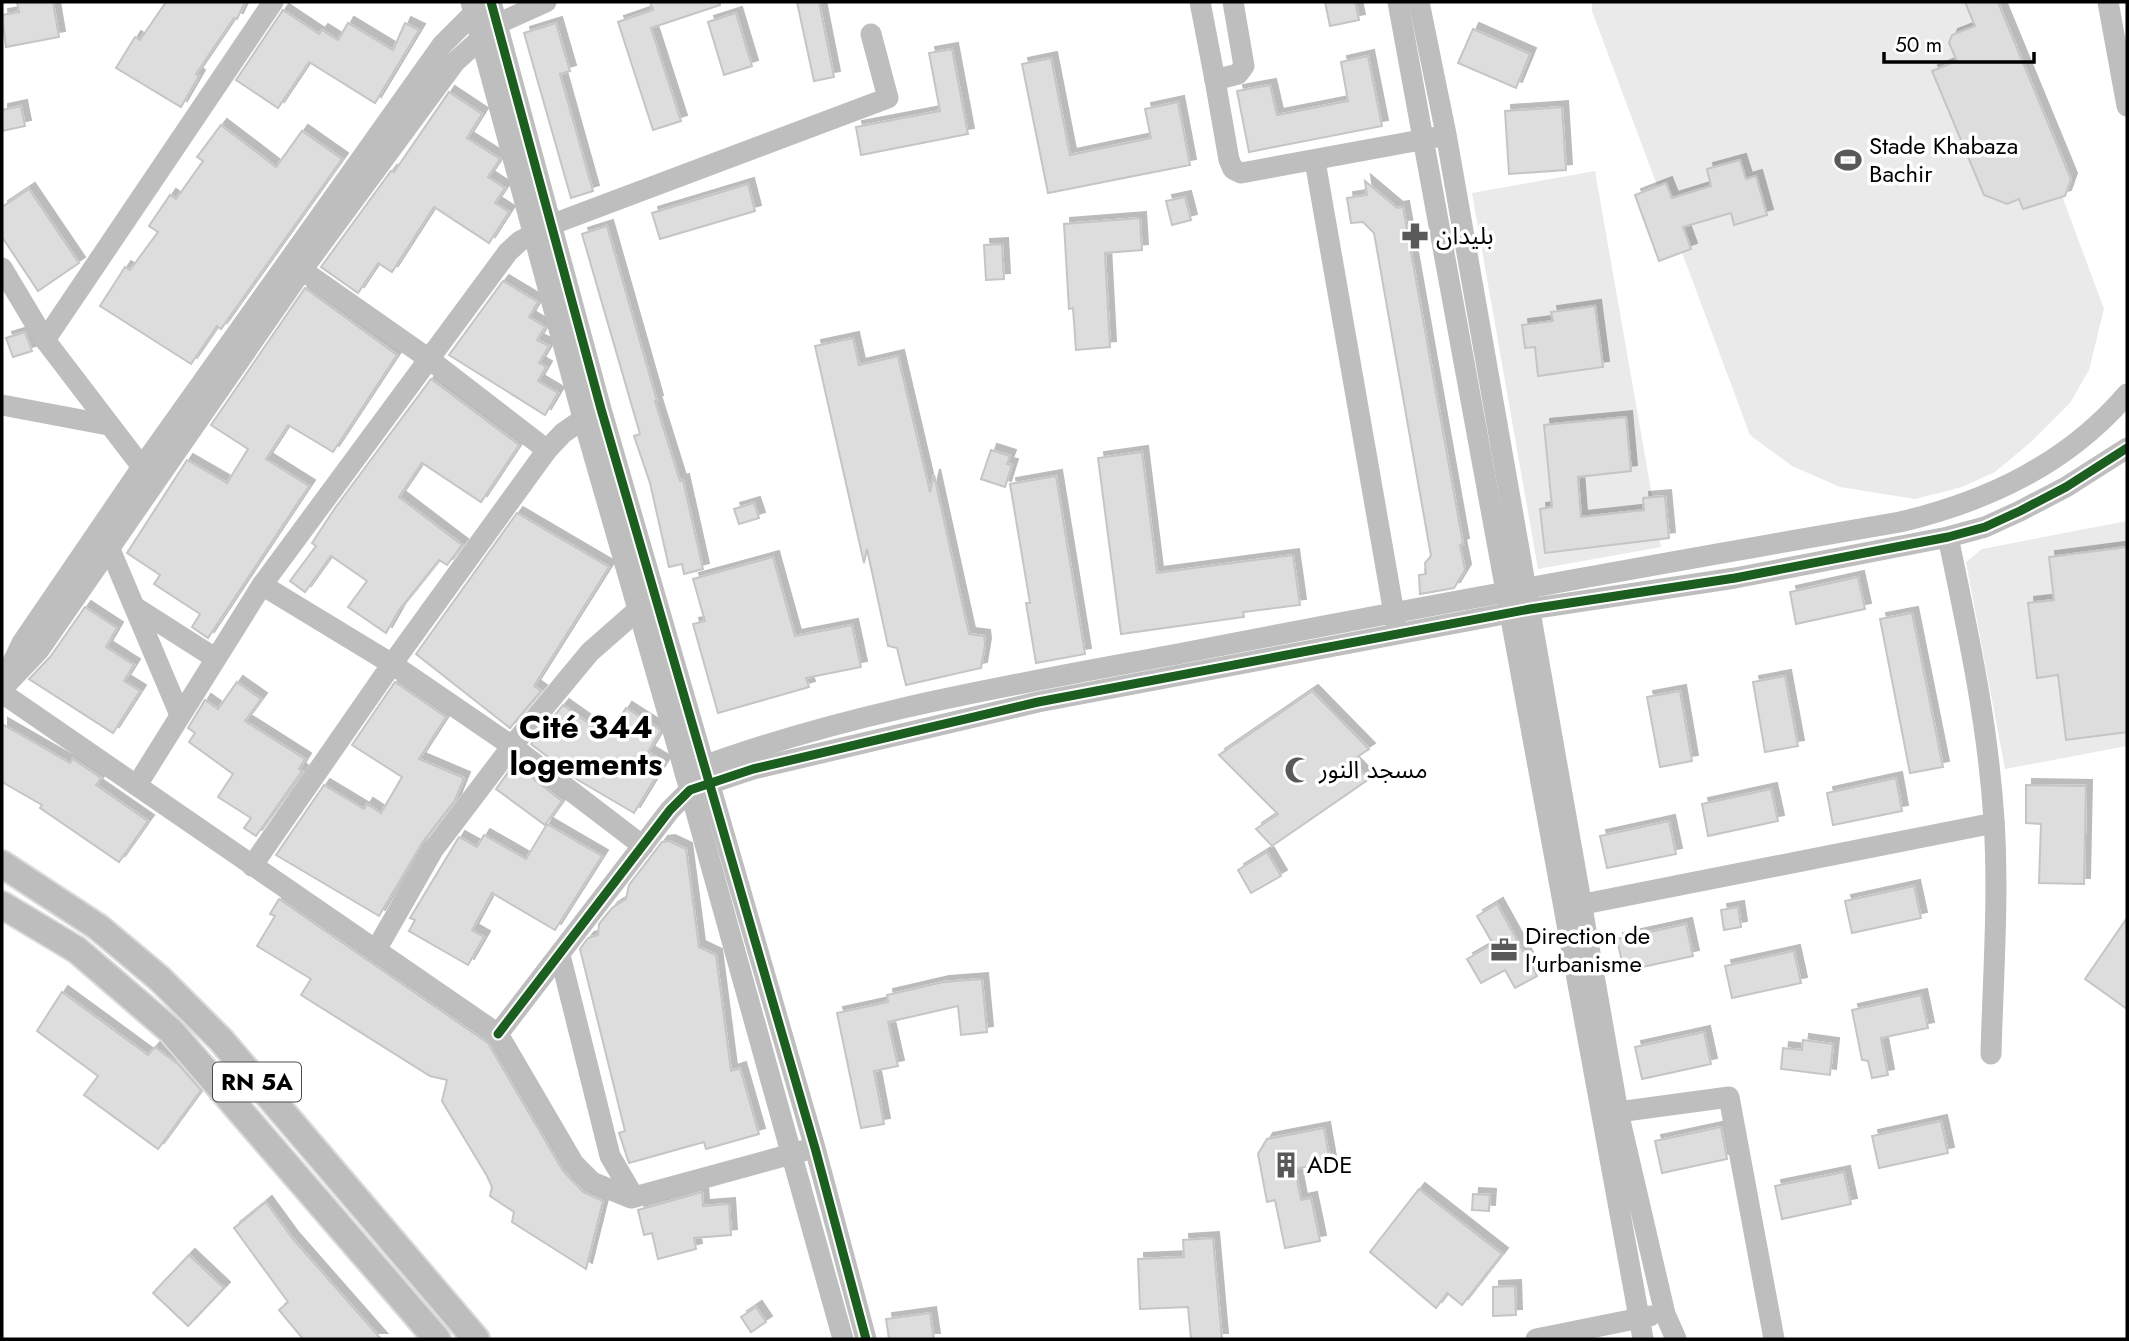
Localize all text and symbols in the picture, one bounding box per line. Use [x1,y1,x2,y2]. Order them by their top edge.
scale bar [1884,21,2035,65]
text: 50 m [1895,30,1942,60]
place label: Stade Khabaza Bachir [1869,128,2018,191]
sports icon: Stade Khabaza Bachir [1833,145,1863,175]
place label: بليدان [1436,218,1494,253]
pharmacy icon: بليدان [1400,221,1430,251]
district label: Cité 344 logements [509,704,663,787]
place label: مسجد النور [1318,752,1428,787]
mosque icon: مسجد النور [1283,755,1313,785]
place label: Direction de l'urbanisme [1525,918,1650,981]
office icon: Direction de l'urbanisme [1489,935,1519,965]
road number: RN 5A [213,1063,301,1102]
place label: ADE [1307,1147,1352,1182]
building icon: ADE [1271,1150,1301,1180]

